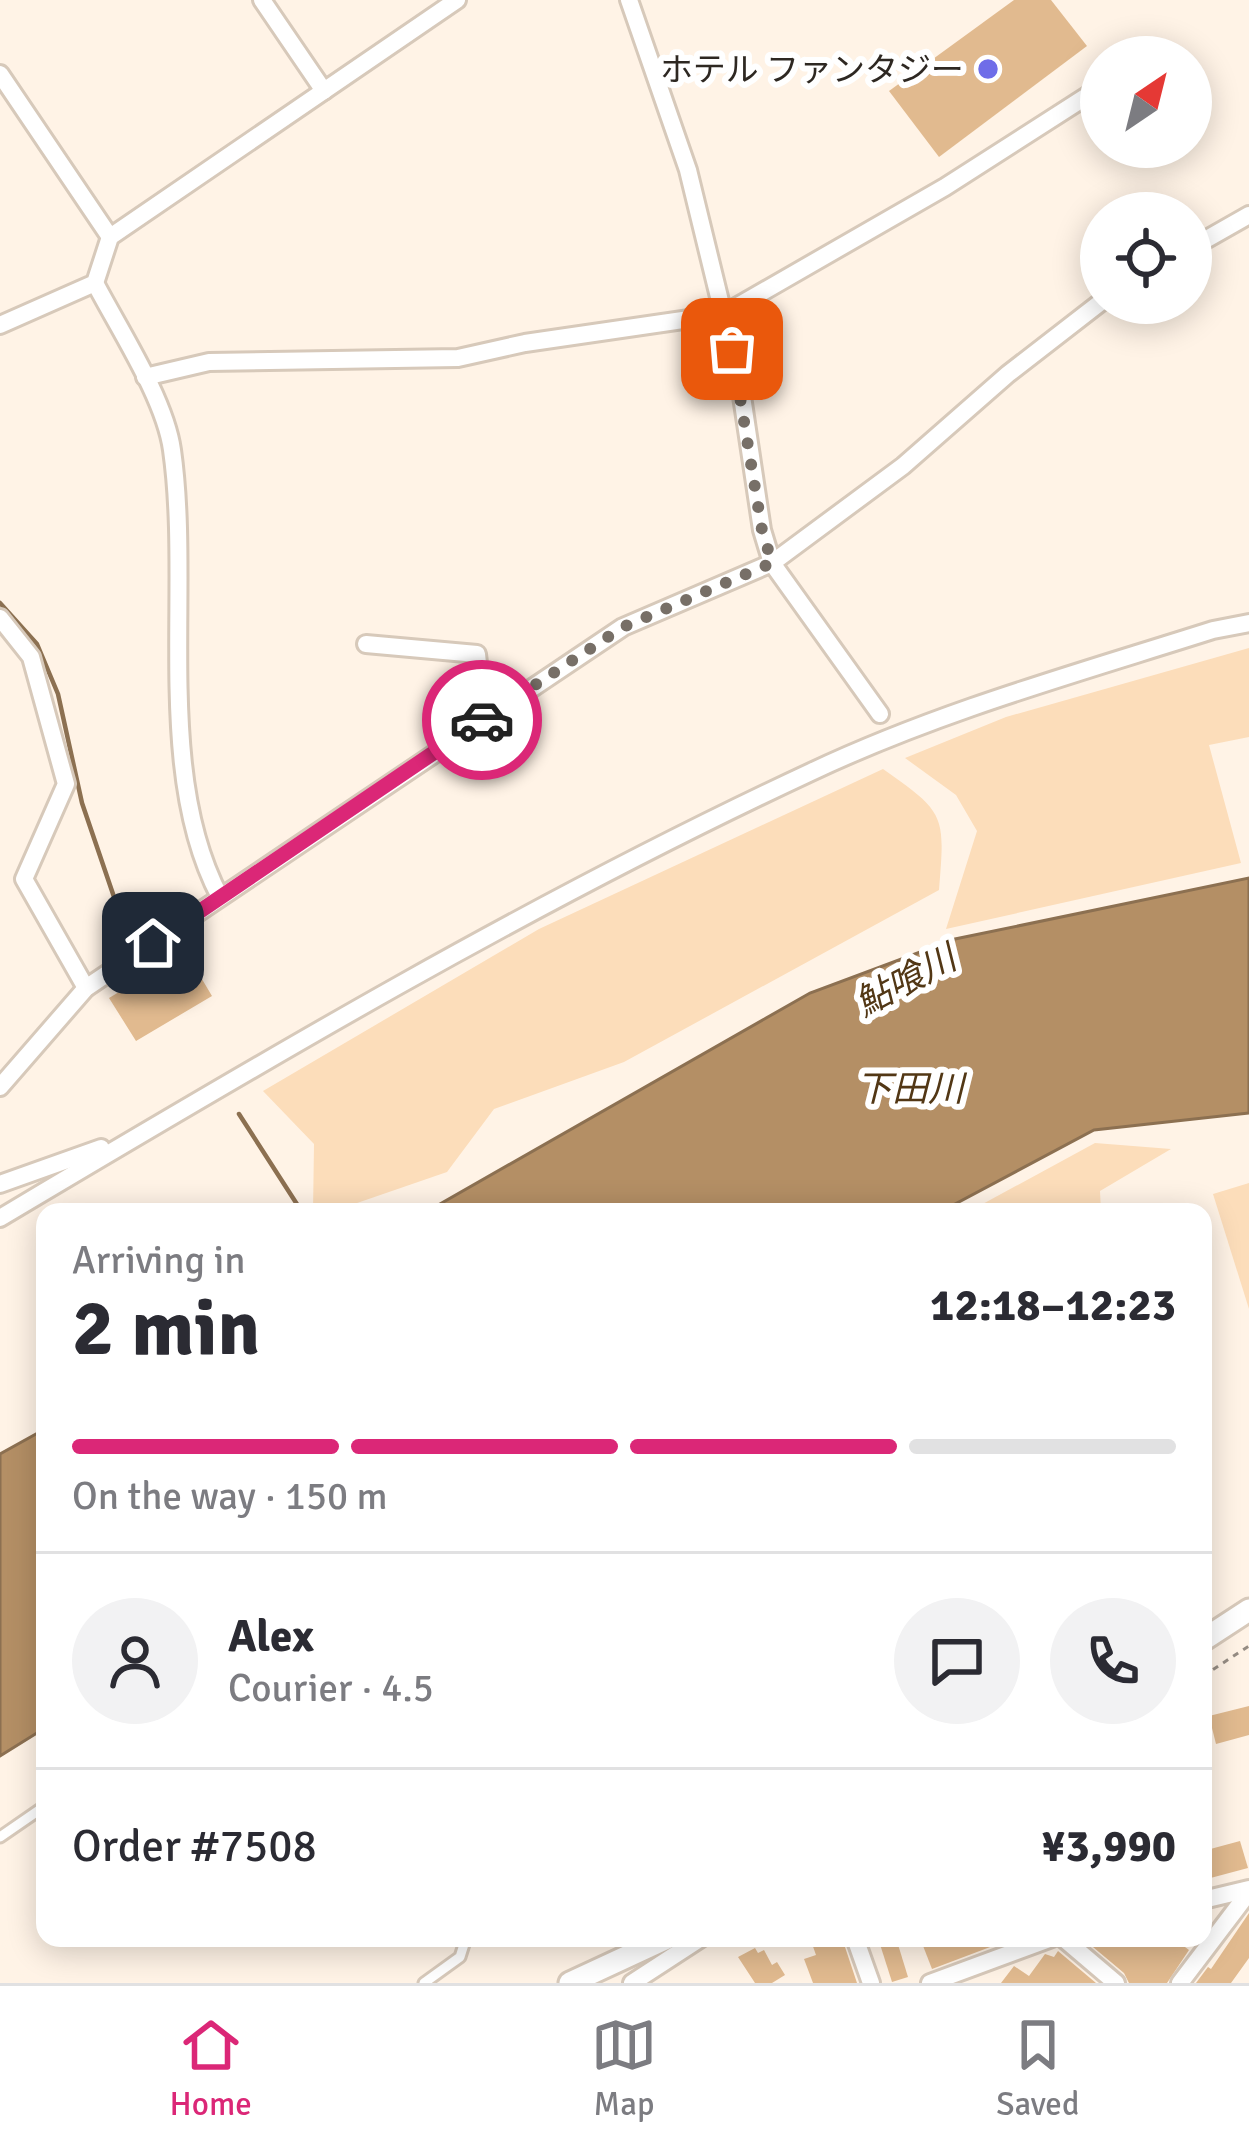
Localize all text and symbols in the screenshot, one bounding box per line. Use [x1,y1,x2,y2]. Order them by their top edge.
north arrow [1080,36,1212,168]
map controls [1080,36,1212,324]
place label: ホテル ファンタジー [660,50,964,91]
marker: ホテル ファンタジー [975,56,1001,82]
button: locate [1080,192,1212,324]
pin [681,298,783,400]
icon: bag [699,316,765,382]
courier [422,660,542,780]
icon: car [449,687,515,753]
pin [102,892,204,994]
icon: home [120,910,186,976]
water label: 鮎喰川 [847,934,967,1027]
water label: 下田川 [856,1067,968,1112]
text: Arriving in [72,1236,246,1284]
text: 12:18–12:23 [930,1278,1176,1333]
text: 2 min [72,1281,260,1377]
text: On the way · 150 m [72,1472,388,1520]
button: person [72,1598,198,1724]
button: chat [894,1598,1020,1724]
button: phone [1050,1598,1176,1724]
text: Alex [228,1609,314,1664]
text: Courier · 4.5 [228,1664,434,1712]
text: Order #7508 [72,1819,317,1874]
text: ¥3,990 [1041,1819,1176,1874]
tab: Home [170,2012,252,2125]
tab: Map [591,2012,657,2125]
tab: Saved [996,2012,1079,2125]

